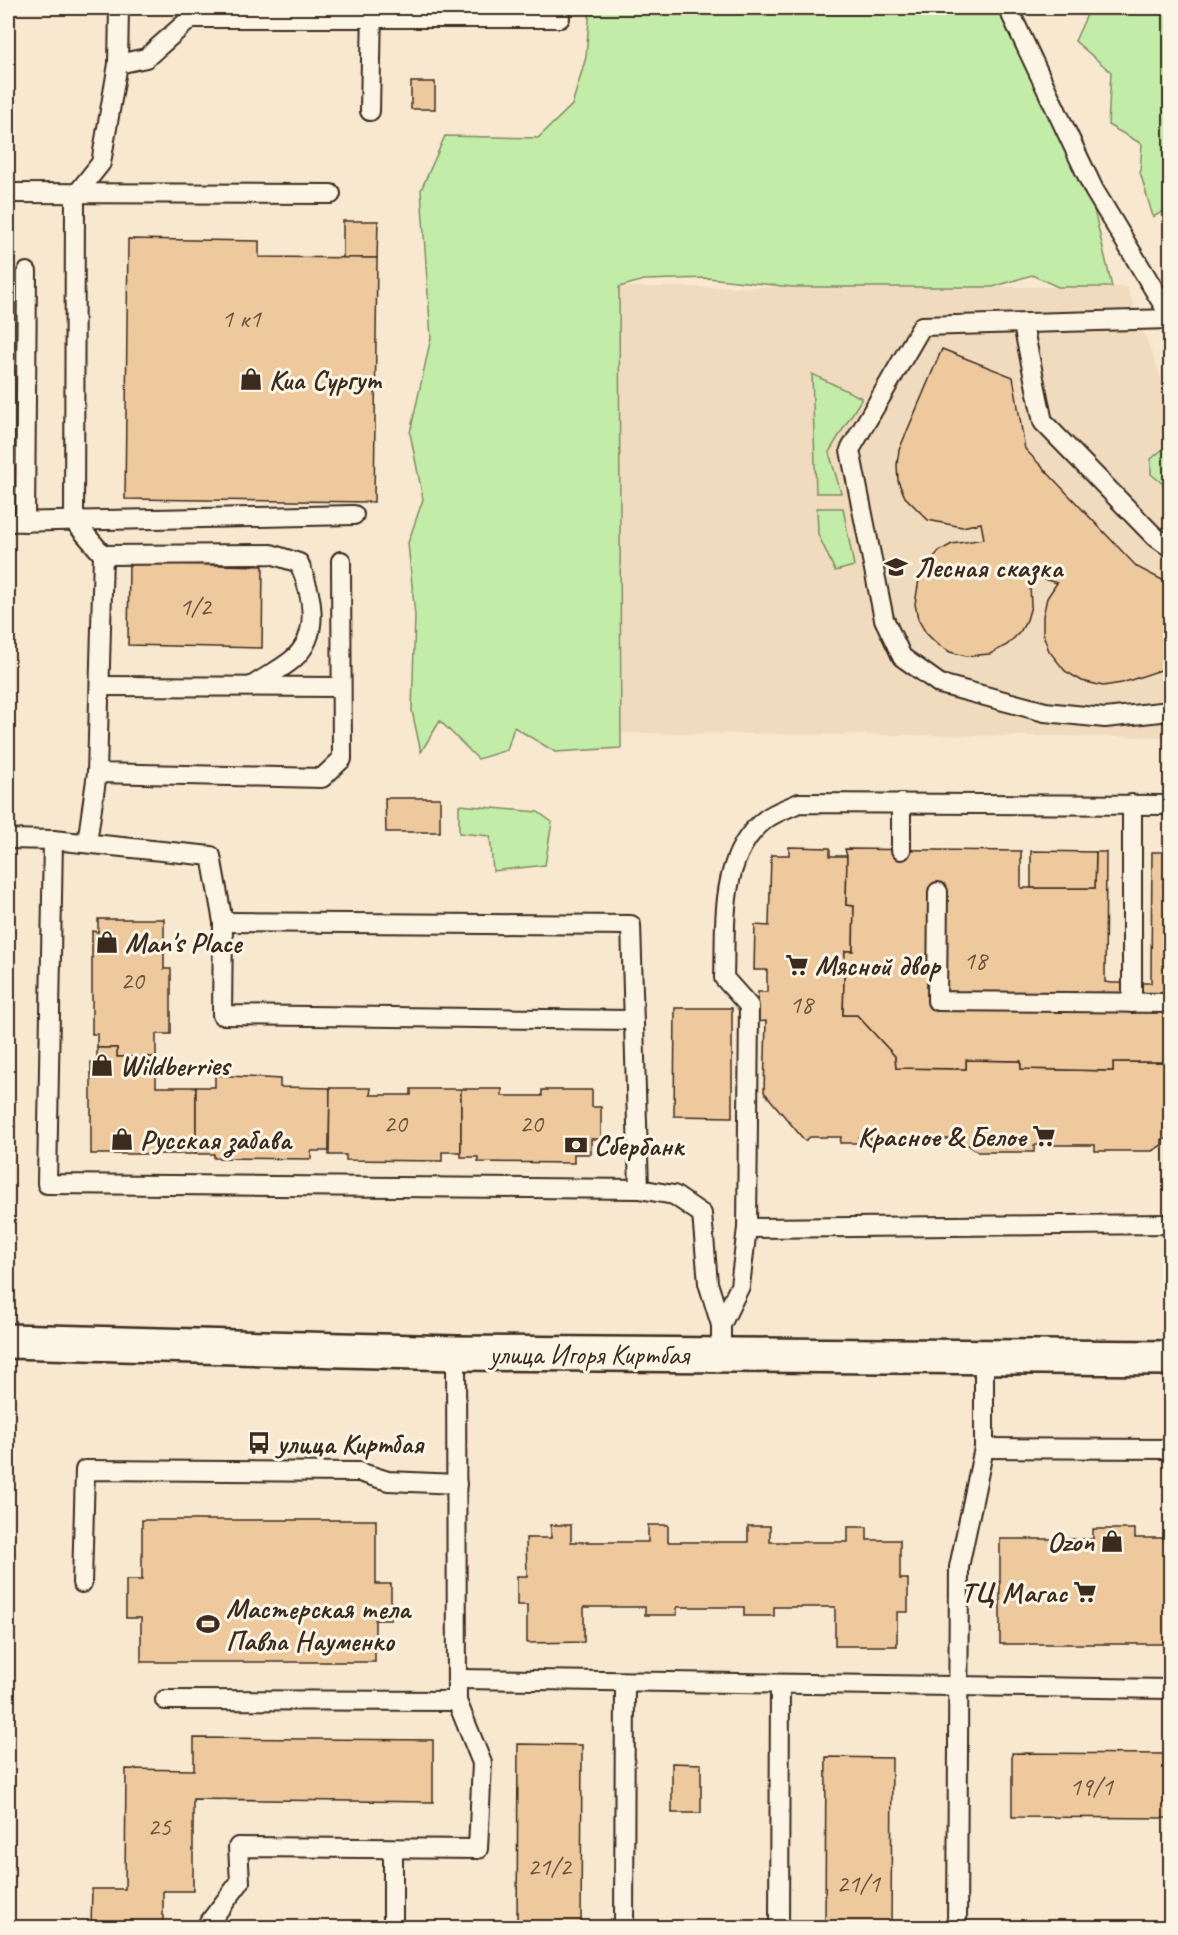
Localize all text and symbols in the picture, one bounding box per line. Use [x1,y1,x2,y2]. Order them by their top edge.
house number: 1 к1 [221,302,262,335]
place label: Киа Сургут [269,362,383,397]
shop icon: Киа Сургут [238,366,264,392]
place label: Лесная сказка [914,550,1064,586]
school or university icon: Лесная сказка [883,554,909,580]
house number: 1/2 [179,590,213,623]
place label: Man's Place [125,925,244,960]
shop icon: Man's Place [94,929,120,955]
house number: 18 [963,944,989,977]
place label: Мясной двор [815,948,942,983]
supermarket icon: Мясной двор [784,952,810,978]
house number: 20 [120,964,146,997]
house number: 18 [789,988,815,1021]
place label: Wildberries [120,1048,233,1083]
shop icon: Wildberries [89,1052,115,1078]
house number: 20 [383,1107,409,1140]
house number: 20 [519,1107,545,1140]
place label: Красное & Белое [857,1119,1028,1154]
place label: Русская забава [140,1122,293,1158]
supermarket icon: Красное & Белое [1031,1123,1057,1149]
shop icon: Русская забава [109,1126,135,1152]
place label: Сбербанк [594,1128,685,1163]
bank icon: Сбербанк [563,1132,589,1158]
street label: улица Игоря Киртбая [487,1337,691,1372]
place label: улица Киртбая [274,1426,425,1461]
bus stop icon: улица Киртбая [246,1430,272,1456]
place label: Ozon [1047,1524,1095,1559]
shop icon: Ozon [1099,1528,1125,1554]
place label: ТЦ Магас [961,1575,1068,1610]
supermarket icon: ТЦ Магас [1072,1579,1098,1605]
place label: Мастерская тела Павла Науменко [226,1591,413,1658]
sports icon: Мастерская тела Павла Науменко [195,1611,221,1637]
house number: 19/1 [1069,1770,1114,1803]
house number: 25 [147,1810,172,1843]
house number: 21/2 [527,1850,573,1883]
house number: 21/1 [836,1867,881,1900]

